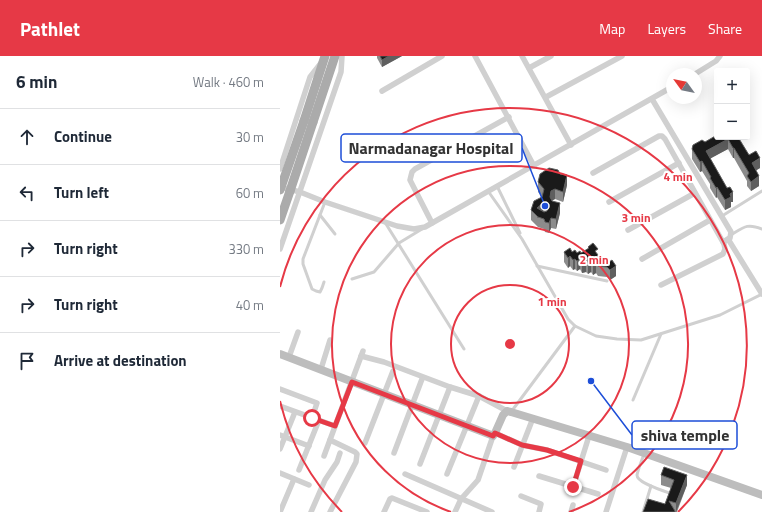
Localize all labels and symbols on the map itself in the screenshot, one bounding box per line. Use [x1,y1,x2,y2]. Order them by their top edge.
north arrow [666,68,702,104]
callout: Narmadanagar Hospital [341,134,522,162]
text: Narmadanagar Hospital [349,136,513,160]
text: 4 min [663,167,693,186]
text: 3 min [621,208,651,227]
text: 2 min [579,250,609,269]
text: 1 min [537,292,567,311]
centre of rings [503,337,517,351]
route start [303,409,321,427]
callout: shiva temple [632,421,737,449]
text: shiva temple [641,423,729,447]
route end [564,478,582,496]

